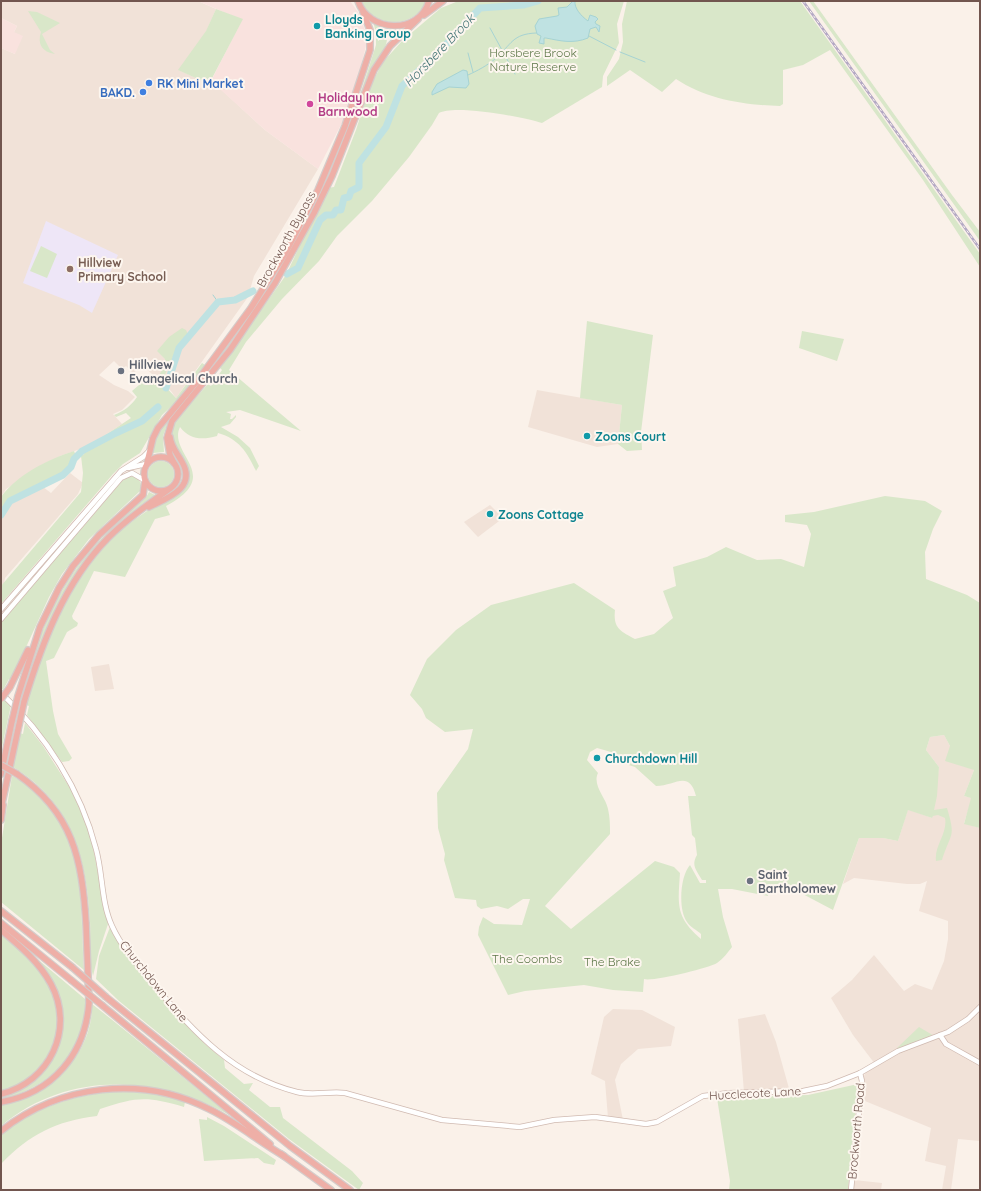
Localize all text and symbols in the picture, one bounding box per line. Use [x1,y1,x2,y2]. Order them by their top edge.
water label: Horsbere Brook [400,10,478,90]
place label: Lloyds Banking Group [325,12,411,41]
marker: Lloyds Banking Group [312,21,322,31]
park label: Horsbere Brook Nature Reserve [489,45,577,74]
place label: RK Mini Market [157,76,244,91]
marker: RK Mini Market [144,78,154,88]
place label: BAKD. [100,85,135,100]
marker: BAKD. [138,87,148,97]
place label: Holiday Inn Barnwood [318,90,383,119]
marker: Holiday Inn Barnwood [305,99,315,109]
street label: Brockworth Bypass [253,188,319,290]
place label: Hillview Primary School [78,255,166,284]
marker: Hillview Primary School [65,264,75,274]
place label: Hillview Evangelical Church [129,357,238,386]
marker: Hillview Evangelical Church [116,366,126,376]
place label: Zoons Court [595,429,666,444]
marker: Zoons Court [582,431,592,441]
place label: Zoons Cottage [498,507,584,522]
marker: Zoons Cottage [485,509,495,519]
place label: Churchdown Hill [605,751,698,766]
marker: Churchdown Hill [592,753,602,763]
place label: Saint Bartholomew [758,867,836,896]
marker: Saint Bartholomew [745,876,755,886]
street label: Churchdown Lane [117,937,191,1025]
park label: The Coombs [492,951,563,966]
park label: The Brake [584,954,641,969]
street label: Brockworth Road [844,1082,868,1180]
street label: Hucclecote Lane [709,1083,802,1103]

